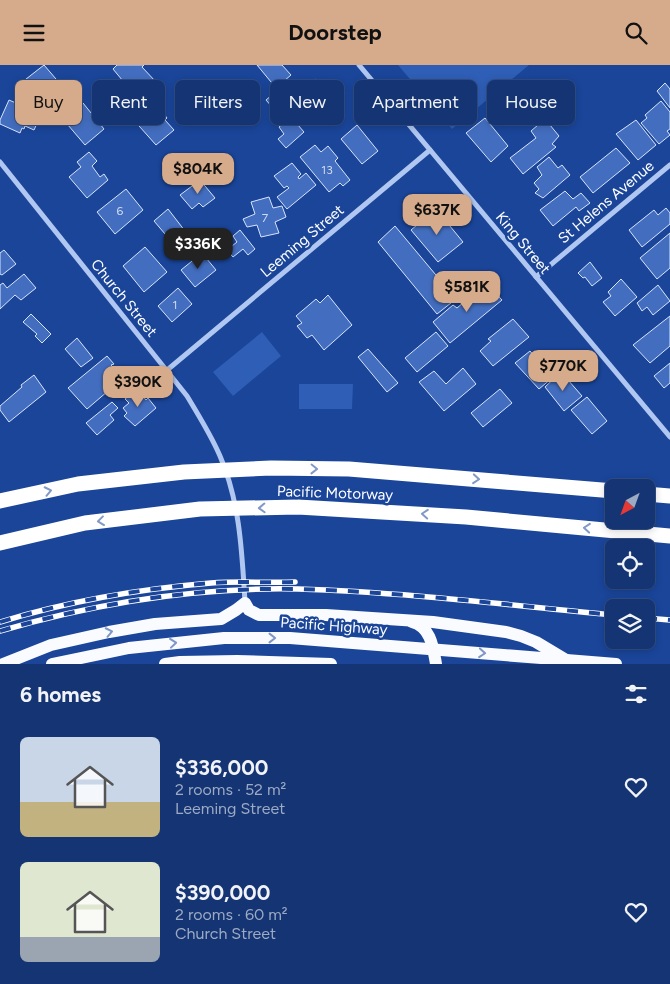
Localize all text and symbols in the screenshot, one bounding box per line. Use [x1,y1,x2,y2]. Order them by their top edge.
icon: menu [20,19,48,47]
text: Doorstep [288,19,382,46]
icon: search [622,19,650,47]
chip: Buy [15,80,82,125]
chip: Rent [92,80,165,125]
chip: Filters [175,80,260,125]
chip: New [270,80,344,125]
chip: Apartment [354,80,477,125]
chip: House [487,80,575,125]
pin: $804K [163,153,233,195]
street label: St Helens Avenue [555,157,657,247]
text: $804K [173,159,223,178]
house number: 13 [321,163,333,177]
pin: $637K [402,193,472,236]
text: $637K [414,200,460,219]
street label: Leeming Street [257,201,348,281]
house number: 6 [117,204,124,218]
street label: King Street [492,208,554,278]
house number: 7 [262,211,269,225]
pin: $336K [163,227,233,270]
text: $336K [175,234,221,253]
street label: Church Street [87,255,161,341]
pin: $581K [432,271,502,313]
text: $581K [444,277,490,296]
house number: 1 [173,298,177,312]
pin: $770K [528,349,598,392]
text: $770K [539,356,587,375]
pin: $390K [103,365,173,408]
text: $390K [114,372,162,391]
one-way arrow [310,463,318,474]
one-way arrow [472,474,480,485]
north arrow [605,479,655,529]
map controls [605,479,655,649]
street label: Pacific Motorway [277,482,394,504]
one-way arrow [43,486,52,496]
one-way arrow [258,502,266,513]
one-way arrow [420,509,428,520]
one-way arrow [96,515,104,526]
one-way arrow [582,523,590,534]
button: locate [605,539,655,589]
button: layers [605,599,655,649]
street label: Pacific Highway [280,613,388,639]
one-way arrow [105,628,114,638]
one-way arrow [269,633,277,643]
one-way arrow [170,638,178,649]
one-way arrow [478,648,486,659]
icon: filters [622,680,650,708]
text: 6 homes [20,682,101,707]
text: $336,000 [175,755,268,780]
icon: home [60,757,120,817]
icon: heart [622,773,650,801]
text: 2 rooms · 52 m² [175,780,286,799]
text: Leeming Street [175,799,285,818]
text: $390,000 [175,880,270,905]
icon: home [60,882,120,942]
icon: heart [622,898,650,926]
text: 2 rooms · 60 m² [175,905,288,924]
text: Church Street [175,924,276,943]

